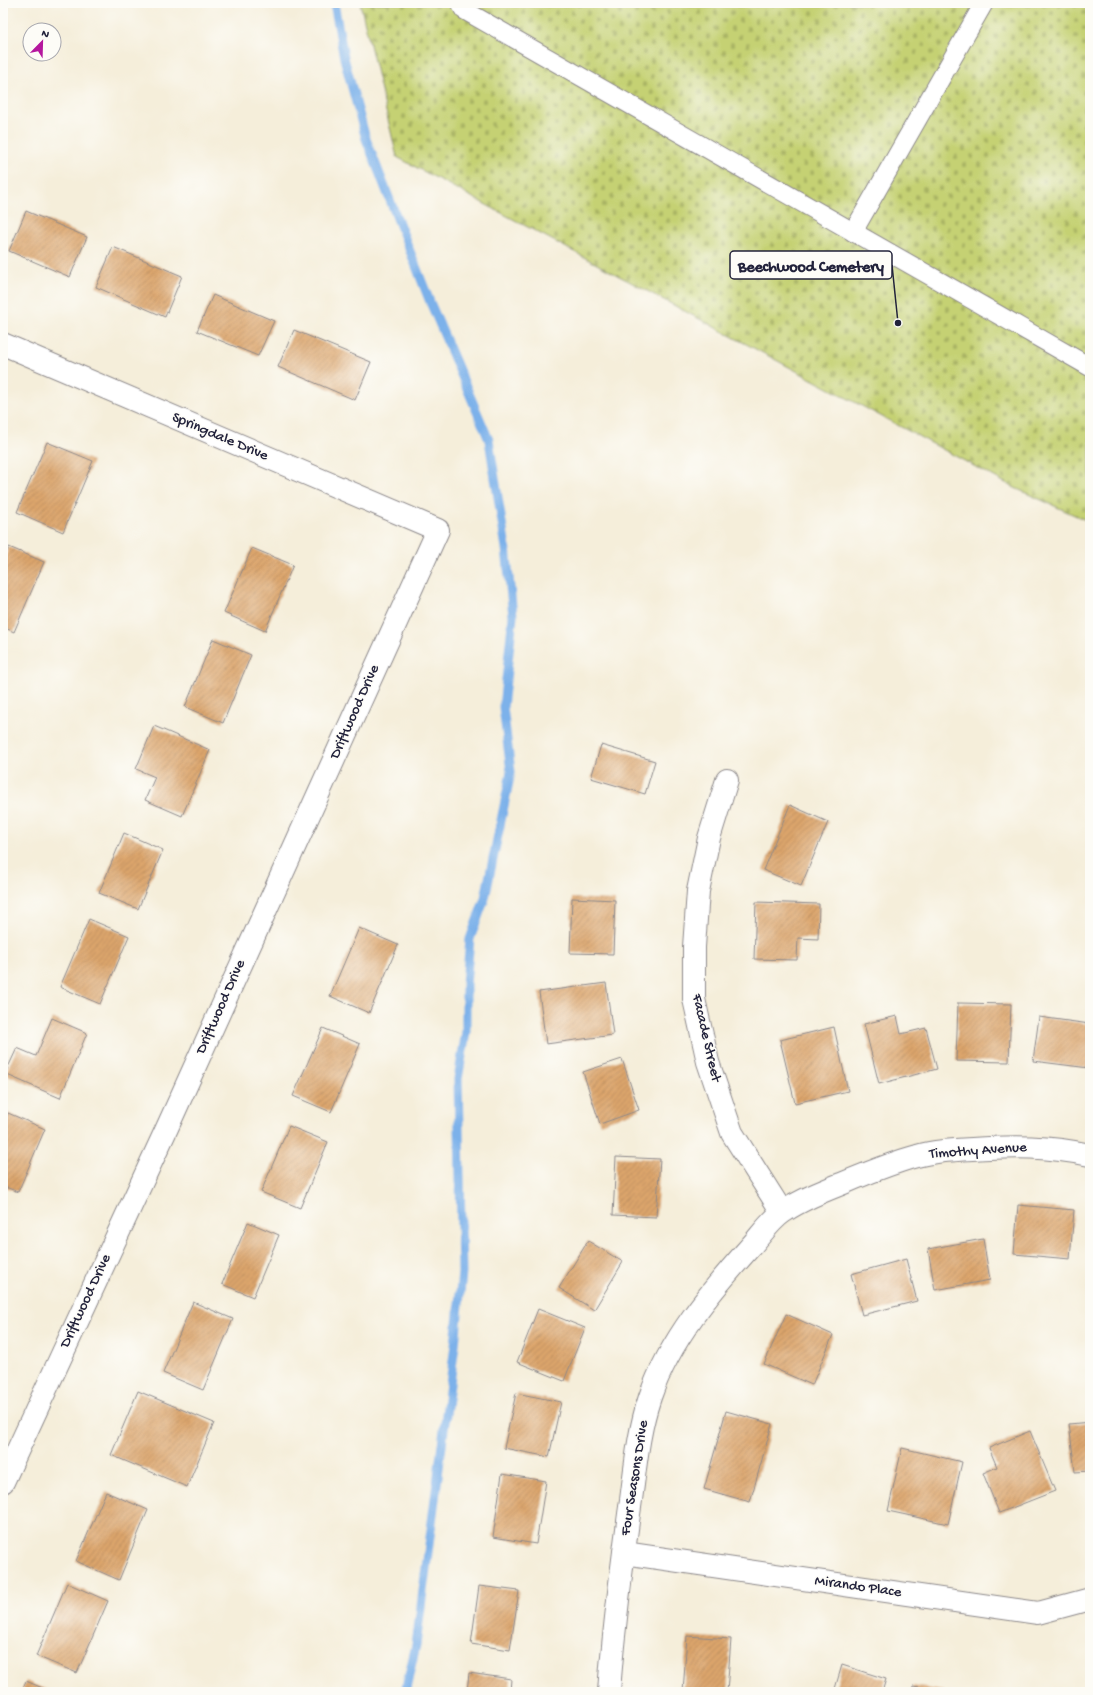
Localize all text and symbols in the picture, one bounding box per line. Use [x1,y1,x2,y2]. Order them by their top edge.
north arrow [22,22,62,62]
text: N [39,28,51,42]
callout: Beechwood Cemetery [730,251,892,279]
text: Beechwood Cemetery [737,259,884,278]
street label: Springdale Drive [169,409,271,465]
street label: Driftwood Drive [326,662,384,763]
street label: Driftwood Drive [192,957,250,1058]
street label: Facade Street [687,991,725,1085]
street label: Timothy Avenue [928,1139,1028,1163]
street label: Driftwood Drive [56,1251,116,1352]
street label: Four Seasons Drive [617,1419,653,1538]
street label: Mirando Place [814,1572,903,1602]

